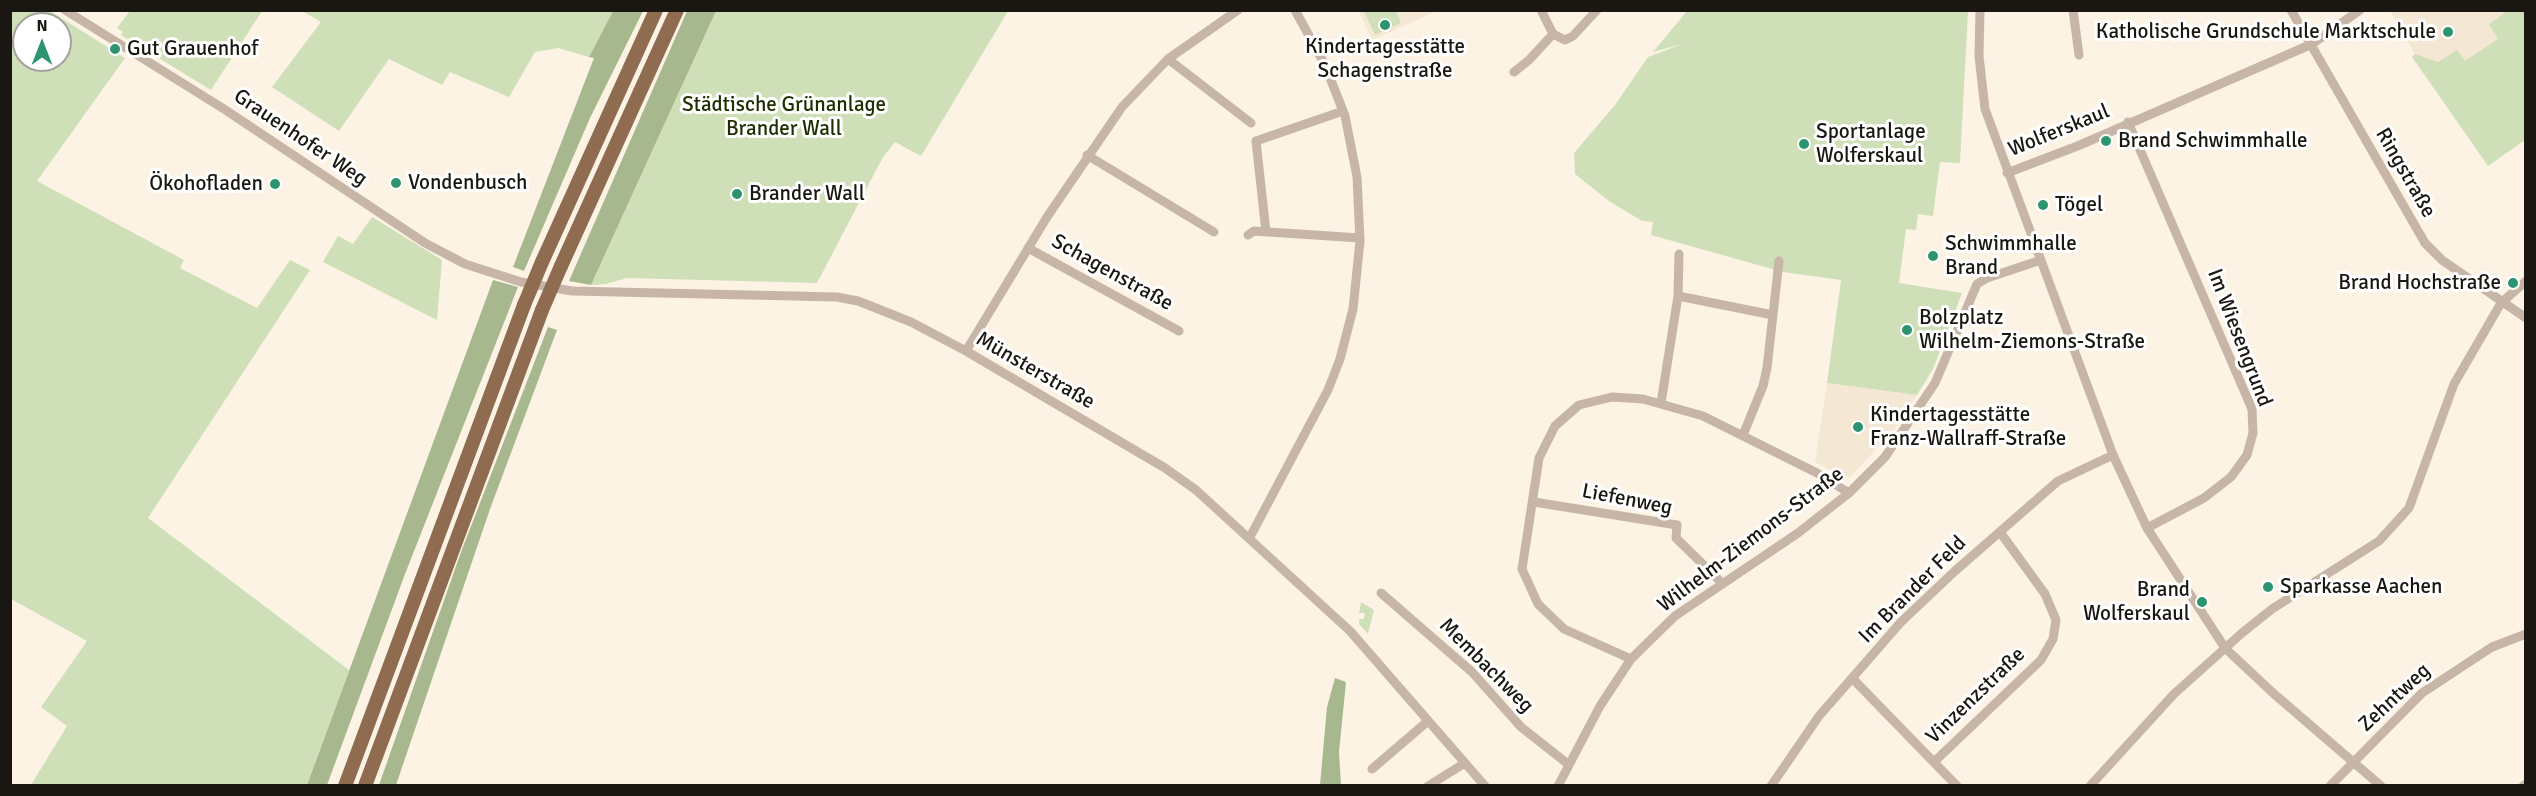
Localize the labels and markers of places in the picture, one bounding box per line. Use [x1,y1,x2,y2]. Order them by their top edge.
marker: Kindertagesstätte Schagenstraße [1378,18,1392,32]
place label: Katholische Grundschule Marktschule [2096,19,2436,45]
marker: Katholische Grundschule Marktschule [2441,25,2455,39]
place label: Kindertagesstätte Schagenstraße [1305,34,1465,84]
place label: Gut Grauenhof [127,36,258,62]
marker: Gut Grauenhof [108,42,122,56]
place label: Sportanlage Wolferskaul [1816,119,1926,169]
place label: Brand Schwimmhalle [2118,128,2308,154]
marker: Brand Schwimmhalle [2099,134,2113,148]
marker: Sportanlage Wolferskaul [1797,137,1811,151]
place label: Vondenbusch [408,170,528,196]
place label: Ökohofladen [149,171,263,197]
marker: Vondenbusch [389,176,403,190]
marker: Ökohofladen [268,177,282,191]
place label: Brander Wall [749,181,865,207]
marker: Brander Wall [730,187,744,201]
place label: Tögel [2055,192,2103,218]
marker: Tögel [2036,198,2050,212]
place label: Schwimmhalle Brand [1945,231,2077,281]
marker: Schwimmhalle Brand [1926,249,1940,263]
place label: Brand Hochstraße [2338,270,2501,296]
marker: Brand Hochstraße [2506,276,2520,290]
place label: Bolzplatz Wilhelm-Ziemons-Straße [1919,305,2145,355]
marker: Bolzplatz Wilhelm-Ziemons-Straße [1900,323,1914,337]
place label: Kindertagesstätte Franz-Wallraff-Straße [1870,402,2066,452]
marker: Kindertagesstätte Franz-Wallraff-Straße [1851,420,1865,434]
place label: Sparkasse Aachen [2280,574,2443,600]
place label: Brand Wolferskaul [2083,577,2190,627]
marker: Sparkasse Aachen [2261,580,2275,594]
marker: Brand Wolferskaul [2195,595,2209,609]

